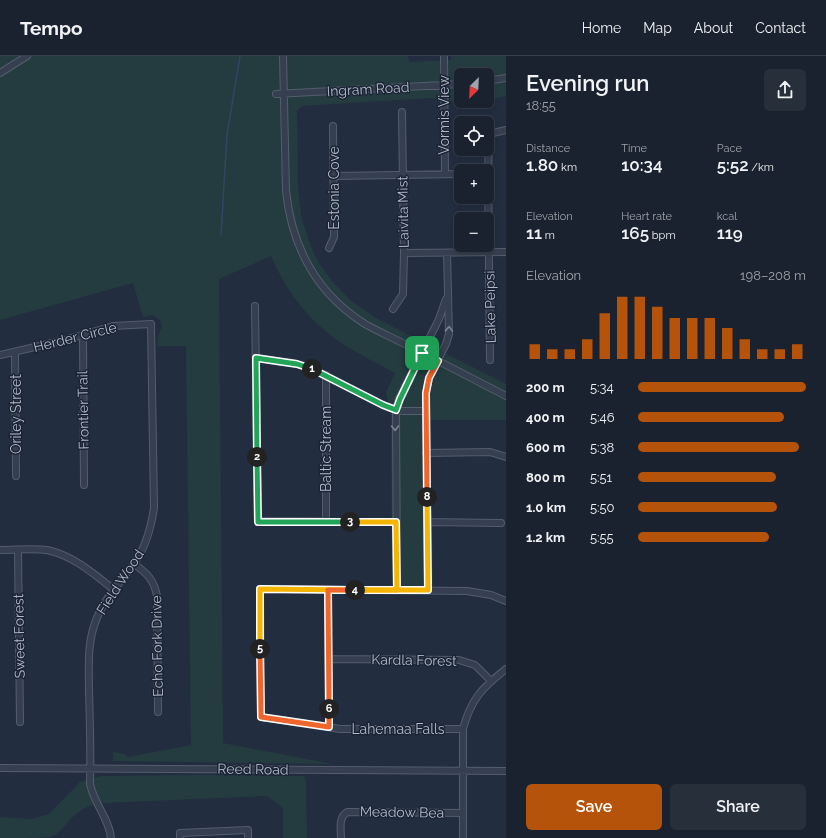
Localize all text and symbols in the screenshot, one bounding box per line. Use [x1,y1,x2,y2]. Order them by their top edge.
text: Tempo [20,17,83,39]
text: Home [582,20,621,36]
text: Map [643,20,672,36]
text: About [694,20,733,36]
text: Contact [755,20,806,36]
north arrow [454,68,494,108]
map controls [454,68,494,252]
button: share [764,69,806,111]
text: Evening run [526,70,649,96]
street label: Vormis View [436,75,452,155]
street label: Ingram Road [326,79,410,99]
text: 18:55 [526,98,556,113]
button: locate [454,116,494,156]
text: Distance [526,142,570,155]
text: Time [621,142,647,155]
text: Pace [717,142,742,155]
street label: Estonia Cove [326,146,342,230]
text: 1.80 [526,155,558,175]
text: 10:34 [621,155,663,175]
text: 5:52 [717,155,749,175]
text: km [558,161,577,174]
text: /km [749,161,774,174]
button: + [454,164,494,204]
street label: Laivita Mist [394,176,412,248]
text: Elevation [526,210,573,223]
text: Heart rate [621,210,672,223]
text: kcal [717,210,737,223]
button: − [454,212,494,252]
text: 11 [526,223,542,243]
text: 165 [621,223,649,243]
text: 119 [717,223,743,243]
text: m [542,229,555,242]
text: bpm [649,229,676,242]
text: Elevation [526,268,581,283]
text: 198–208 m [740,268,806,283]
street label: Lake Peipsi [481,270,499,344]
street label: Herder Circle [32,319,118,355]
one-way arrow [444,326,453,332]
pin [405,336,439,370]
icon: arrive [411,342,433,364]
pin: 1 [302,359,322,379]
text: 1 [309,362,315,375]
street label: Frontier Trail [74,370,92,450]
street label: Oriley Street [8,374,24,454]
text: 200 m [526,380,565,395]
text: 5:34 [590,380,614,395]
street label: Baltic Stream [318,406,334,492]
text: 400 m [526,410,565,425]
text: 5:46 [590,410,614,425]
one-way arrow [391,425,399,431]
text: 600 m [526,440,565,455]
text: 5:38 [590,440,614,455]
pin: 2 [247,447,267,467]
text: 2 [254,450,260,463]
text: 800 m [526,470,565,485]
text: 5:51 [590,470,612,485]
pin: 8 [417,487,437,507]
text: 8 [424,490,430,503]
text: 1.0 km [526,500,566,515]
text: 5:50 [590,500,615,515]
pin: 3 [340,512,360,532]
text: 3 [347,515,353,528]
text: 1.2 km [526,530,565,545]
text: 5:55 [590,530,614,545]
street label: Field Wood [93,547,147,617]
pin: 4 [345,580,365,600]
text: 4 [352,583,358,596]
street label: Sweet Forest [10,593,28,678]
street label: Echo Fork Drive [148,595,166,697]
pin: 5 [250,639,270,659]
text: 5 [257,642,263,655]
street label: Kardla Forest [371,651,457,669]
pin: 6 [319,699,339,719]
text: 6 [326,702,332,715]
street label: Lahemaa Falls [351,721,445,737]
street label: Reed Road [217,760,289,778]
button: Save [526,784,662,830]
button: Share [670,784,806,830]
street label: Meadow Bea [360,803,444,821]

